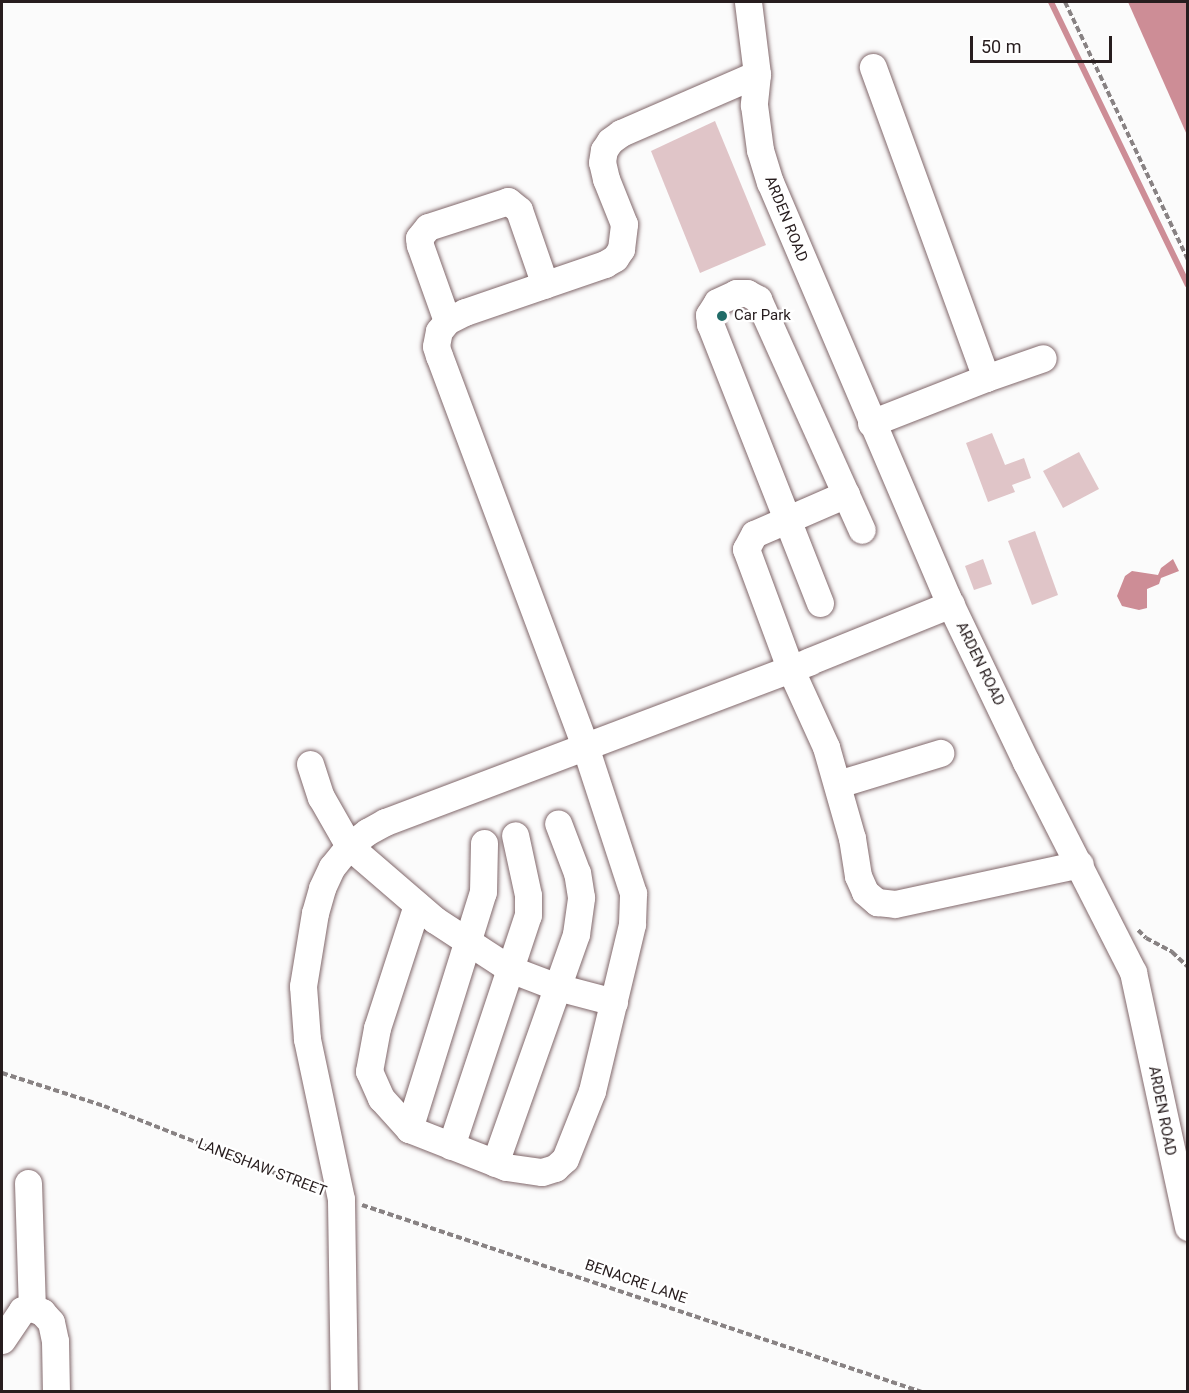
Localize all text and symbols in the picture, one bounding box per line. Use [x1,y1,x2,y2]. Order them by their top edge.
scale bar [973,24,1116,62]
text: 50 m [981,36,1021,57]
street label: ARDEN ROAD [761,174,811,264]
place label: Car Park [734,307,791,325]
marker: Car Park [715,309,729,323]
street label: ARDEN ROAD [952,619,1008,709]
street label: ARDEN ROAD [1144,1065,1180,1157]
street label: LANESHAW STREET [195,1135,329,1201]
street label: BENACRE LANE [583,1256,689,1308]

